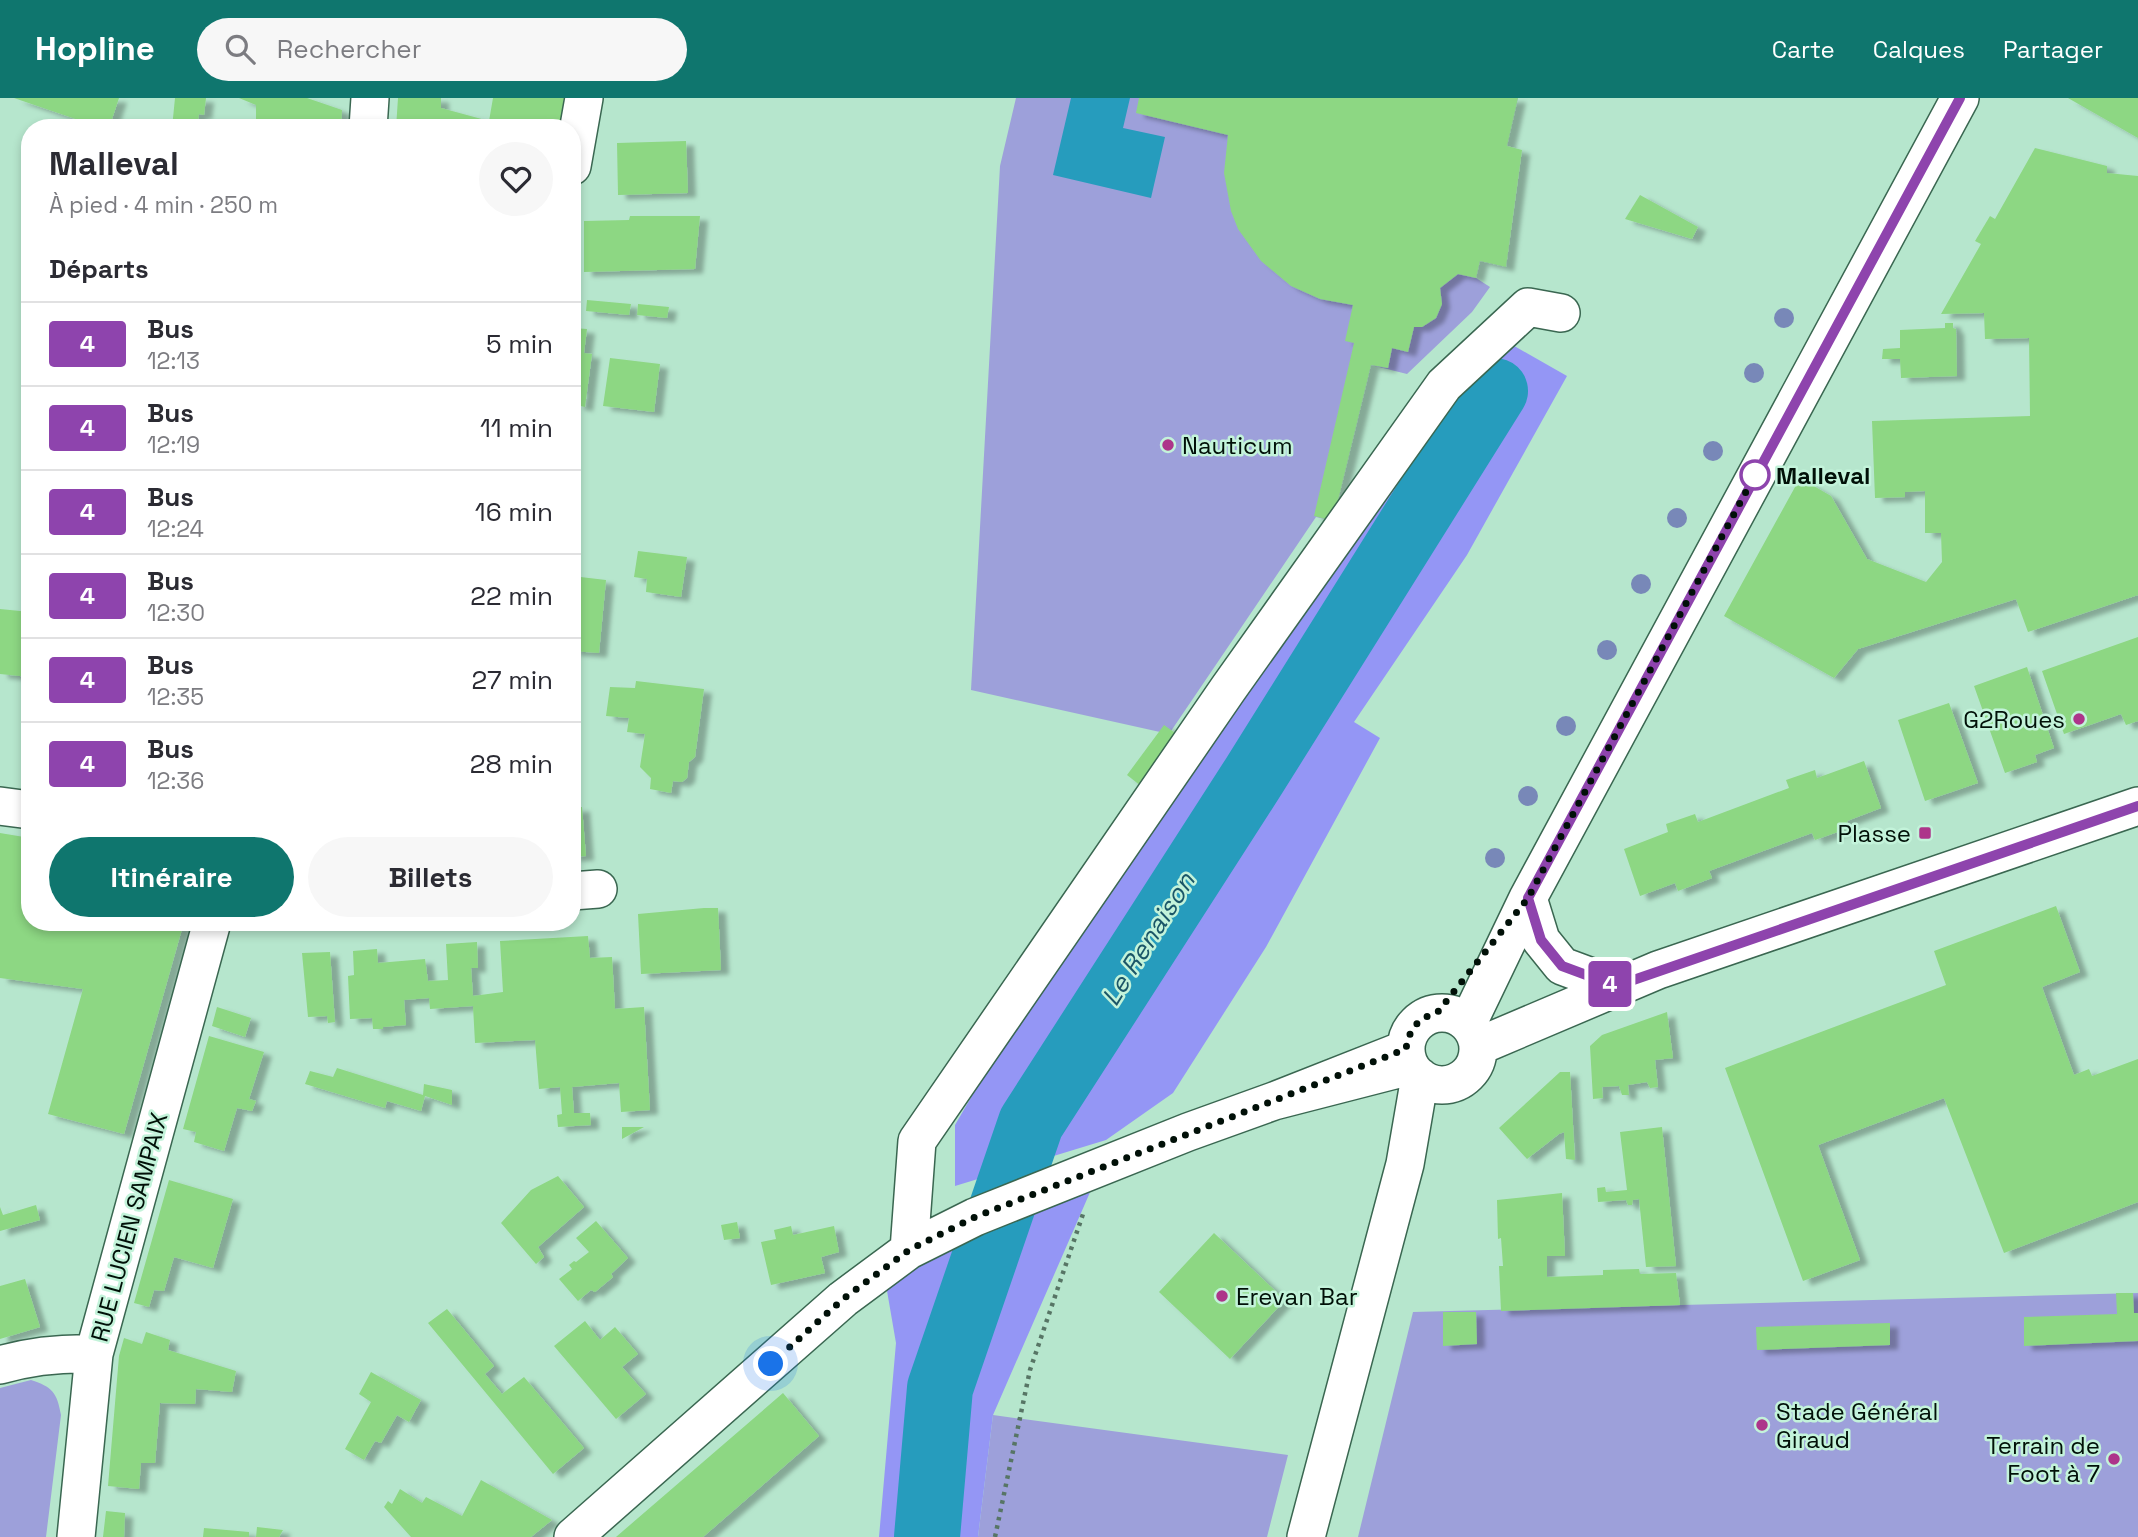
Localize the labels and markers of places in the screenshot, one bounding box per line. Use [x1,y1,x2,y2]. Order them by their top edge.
place label: Nauticum [1182,430,1293,461]
marker: Nauticum [1160,437,1176,453]
marker: Malleval [1740,460,1770,490]
place label: Malleval [1776,460,1870,491]
place label: G2Roues [1963,704,2065,735]
marker: G2Roues [2071,711,2087,727]
place label: Plasse [1837,818,1911,849]
marker: Plasse [1917,825,1933,841]
place label: Erevan Bar [1236,1281,1358,1312]
marker: Erevan Bar [1214,1288,1230,1304]
place label: Stade Général Giraud [1776,1396,1938,1455]
marker: Stade Général Giraud [1754,1417,1770,1433]
place label: Terrain de Foot à 7 [1986,1430,2100,1489]
marker: Terrain de Foot à 7 [2106,1451,2122,1467]

